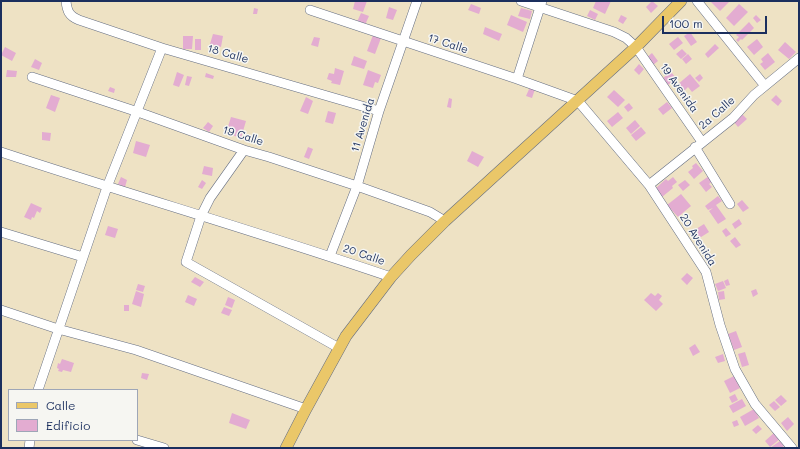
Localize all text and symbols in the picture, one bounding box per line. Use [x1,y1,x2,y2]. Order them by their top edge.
scale bar [664,8,769,34]
text: 100 m [669,15,703,31]
street label: 17 Calle [426,31,470,57]
street label: 18 Calle [206,42,250,66]
street label: 19 Avenida [657,61,701,115]
street label: 2a Calle [696,94,738,132]
street label: 11 Avenida [349,96,377,154]
street label: 19 Calle [221,123,265,149]
street label: 20 Avenida [677,212,719,268]
street label: 20 Calle [341,242,387,268]
legend [8,389,138,441]
text: Calle [46,397,76,413]
text: Edificio [46,417,90,433]

